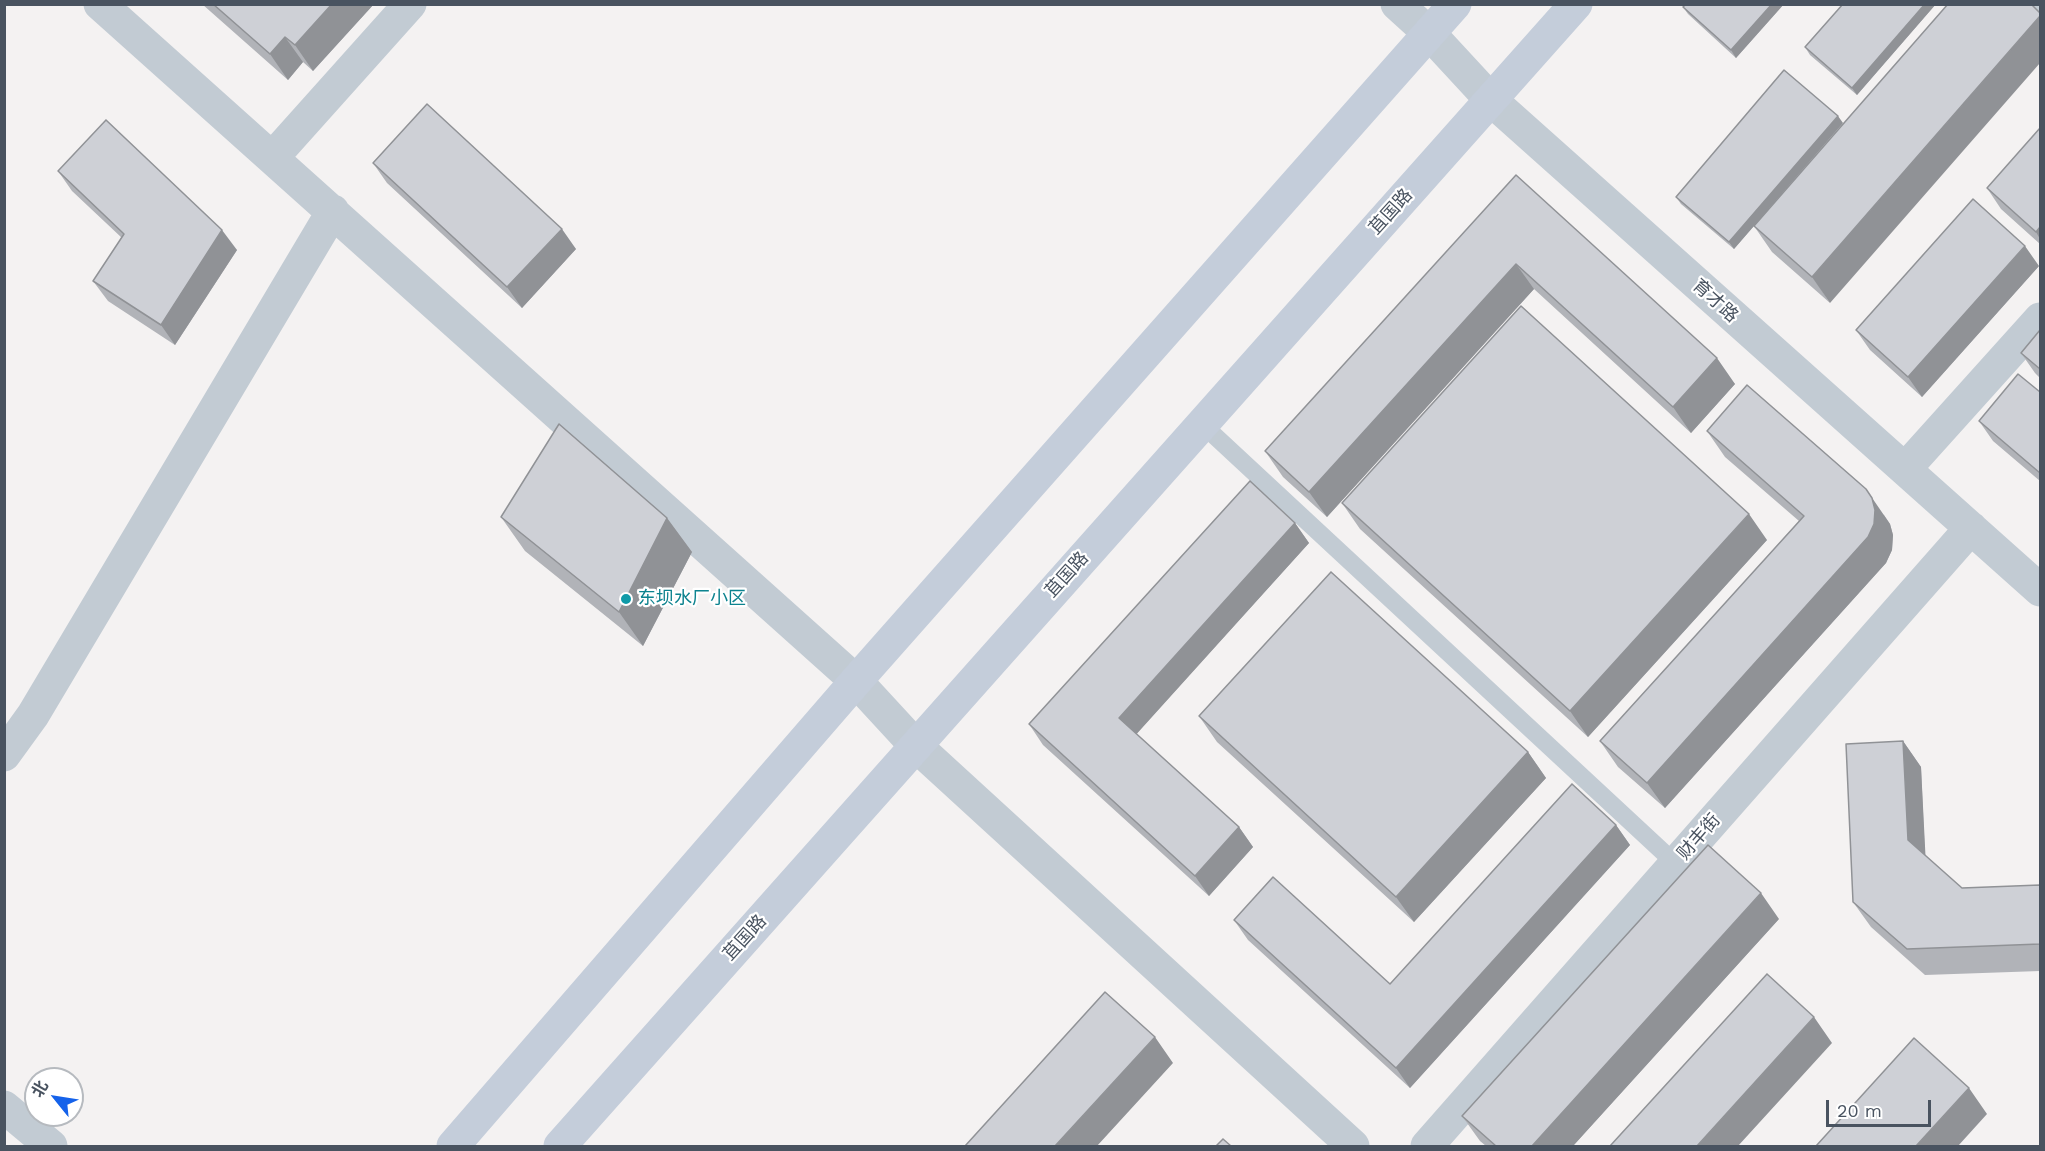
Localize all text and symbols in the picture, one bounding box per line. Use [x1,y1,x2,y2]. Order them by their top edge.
street label: 苴国路 [1365,185,1417,239]
street label: 育才路 [1688,275,1742,327]
street label: 苴国路 [1041,548,1093,602]
place label: 东坝水厂小区 [638,588,746,610]
marker: 东坝水厂小区 [619,592,633,606]
street label: 财丰街 [1673,810,1725,864]
street label: 苴国路 [719,911,771,965]
north arrow [24,1067,84,1127]
text: 北 [27,1077,52,1100]
scale bar [1829,1088,1934,1126]
text: 20 m [1837,1100,1882,1121]

